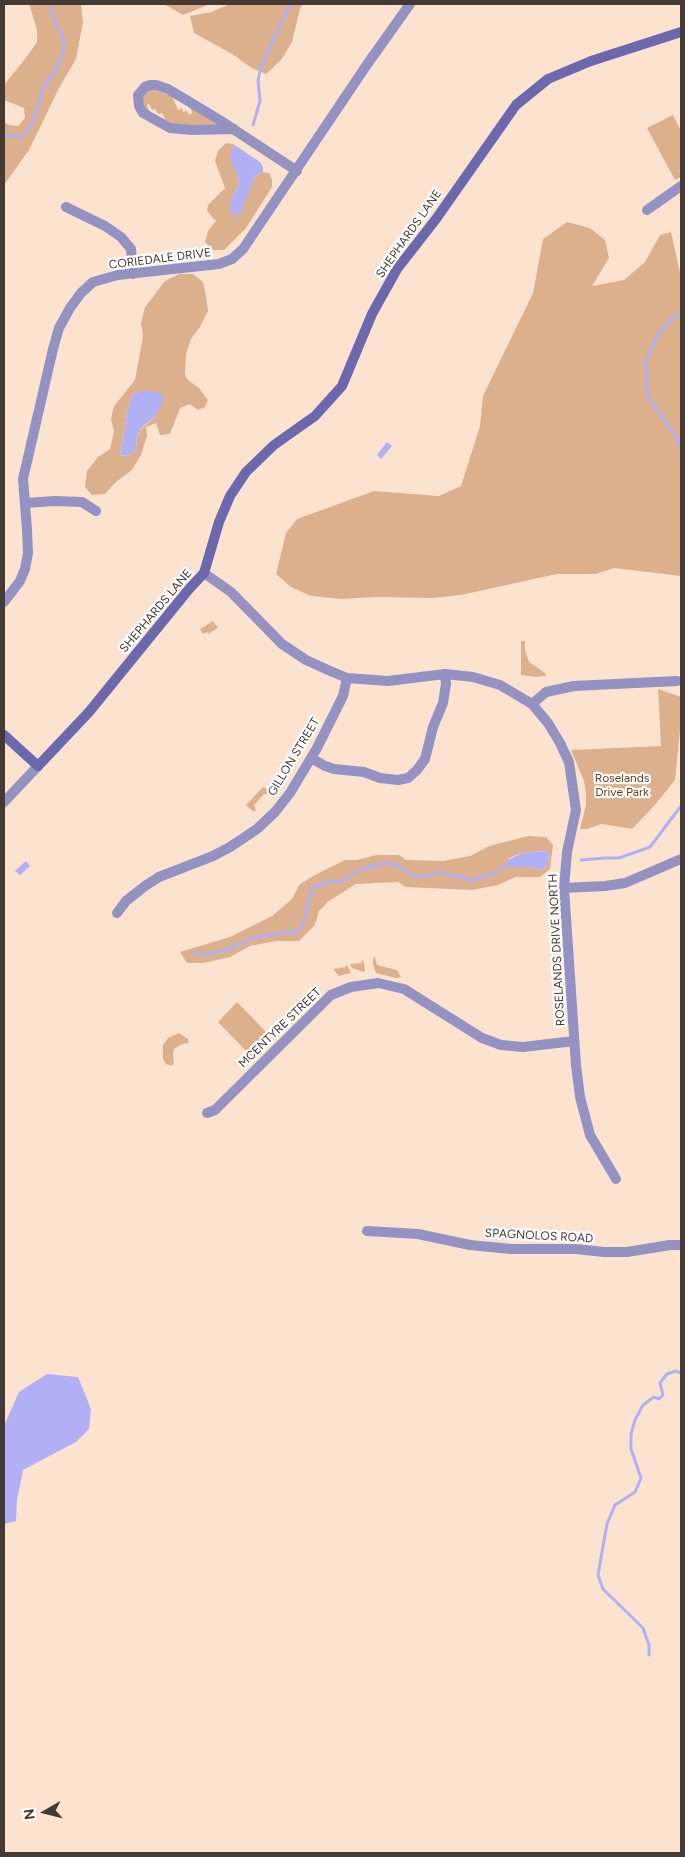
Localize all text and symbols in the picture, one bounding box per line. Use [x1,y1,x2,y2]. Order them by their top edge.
street label: SHEPHARDS LANE [373,187,445,281]
street label: CORIEDALE DRIVE [108,246,212,272]
street label: SHEPHARDS LANE [117,566,195,656]
street label: GILLON STREET [265,715,323,799]
park label: Roselands Drive Park [595,771,649,799]
street label: ROSELANDS DRIVE NORTH [546,873,568,1027]
street label: MCENTYRE STREET [236,985,324,1071]
street label: SPAGNOLOS ROAD [484,1226,594,1246]
north arrow [20,1787,70,1837]
text: N [20,1808,39,1821]

